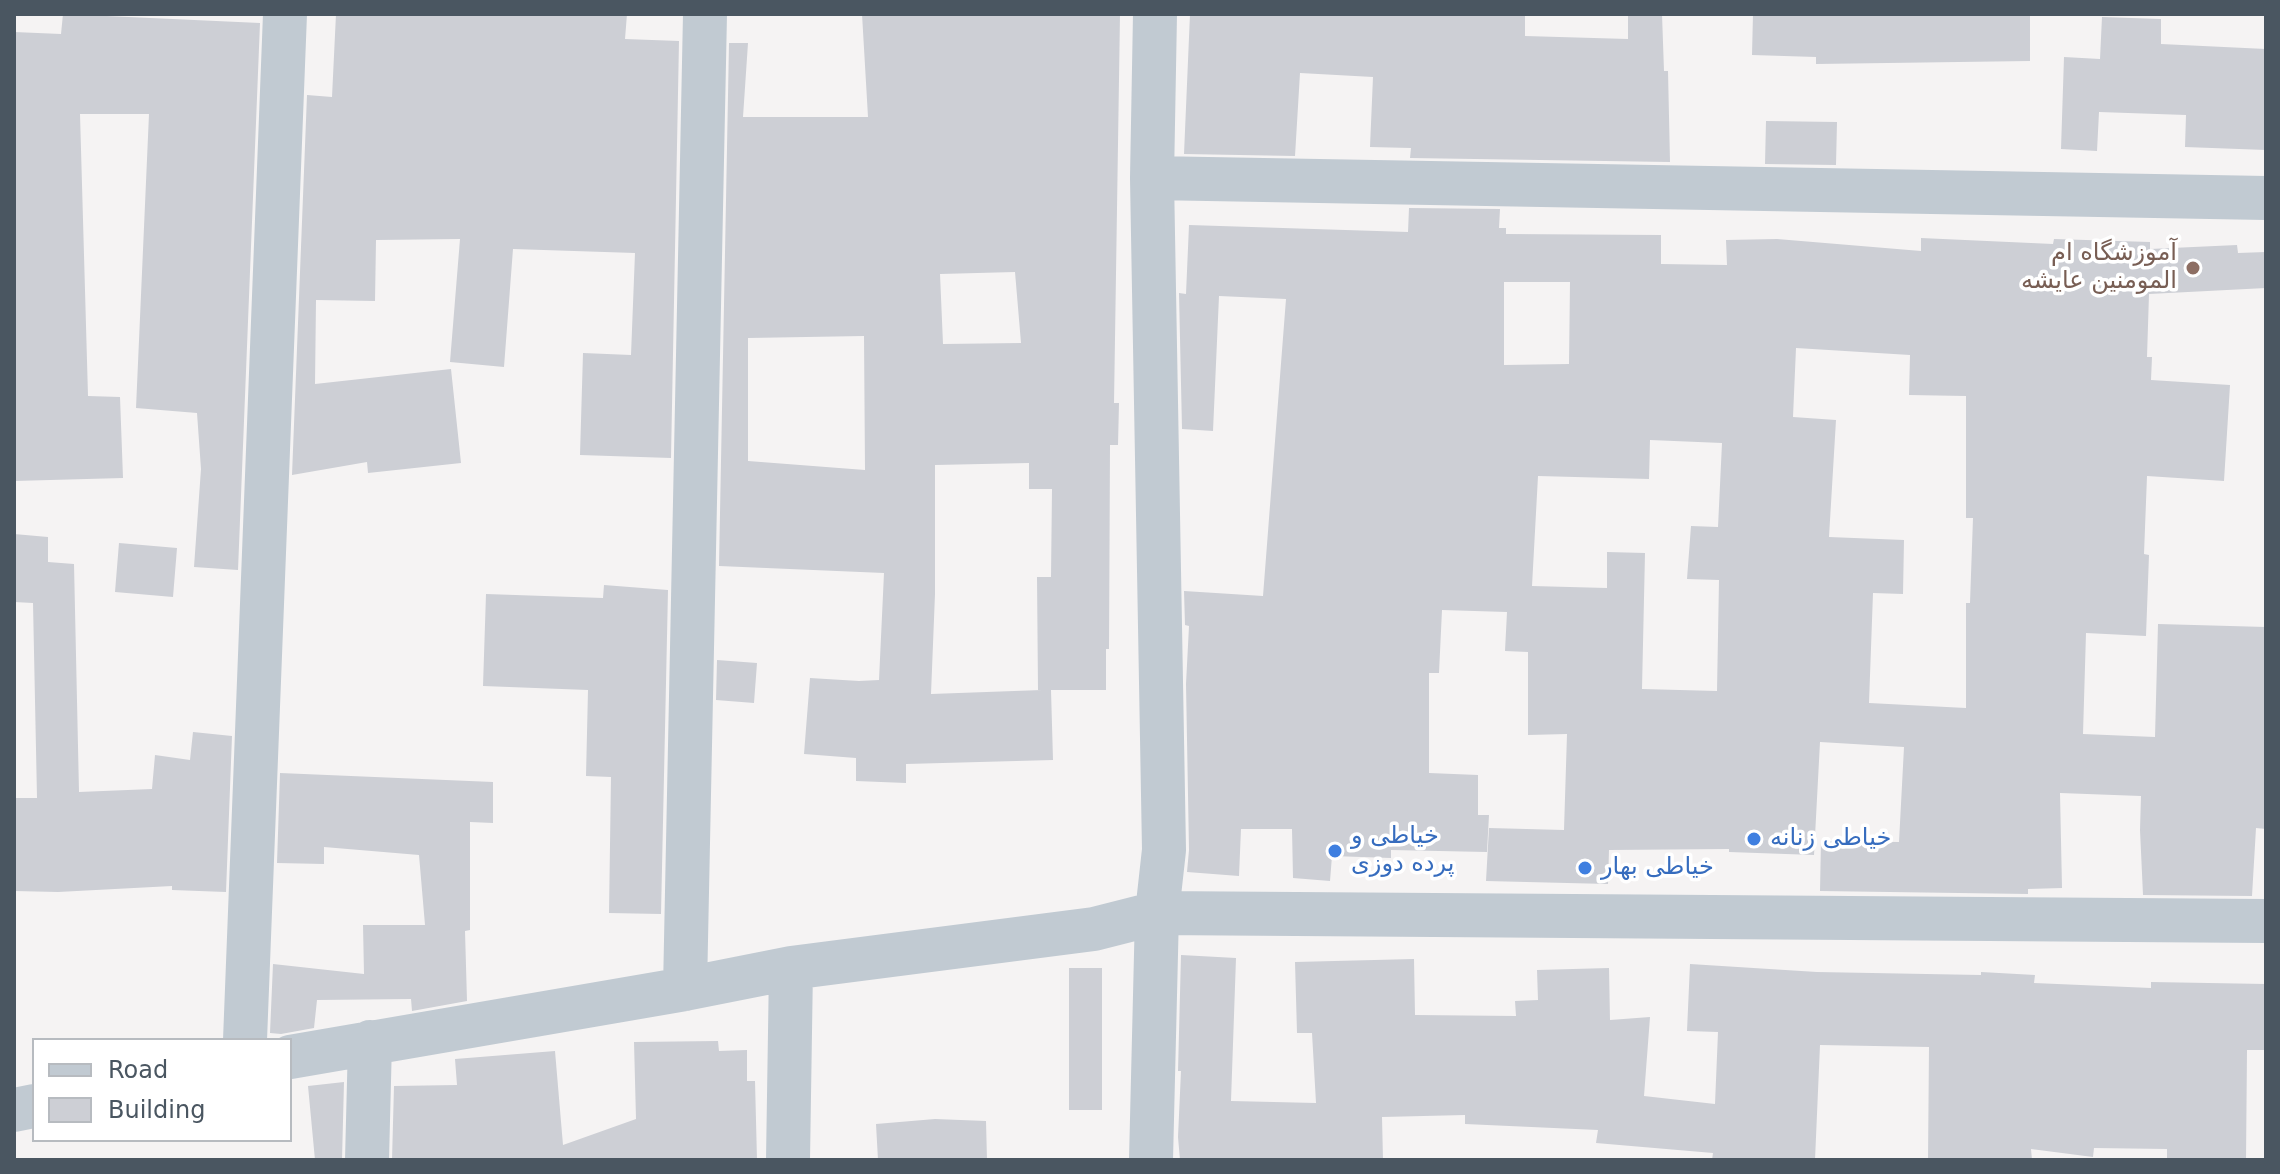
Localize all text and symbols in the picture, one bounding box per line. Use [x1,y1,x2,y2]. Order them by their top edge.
place label: آموزشگاه ام المومنین عایشه [2021,240,2177,296]
marker: آموزشگاه ام المومنین عایشه [2184,259,2202,277]
place label: خیاطی و پرده دوزی [1351,823,1454,879]
place label: خیاطی زنانه [1770,825,1891,853]
marker: خیاطی زنانه [1745,830,1763,848]
marker: خیاطی و پرده دوزی [1326,842,1344,860]
place label: خیاطی بهار [1601,854,1714,882]
marker: خیاطی بهار [1576,859,1594,877]
legend [32,1038,292,1142]
text: Road [108,1056,168,1084]
text: Building [108,1096,205,1124]

